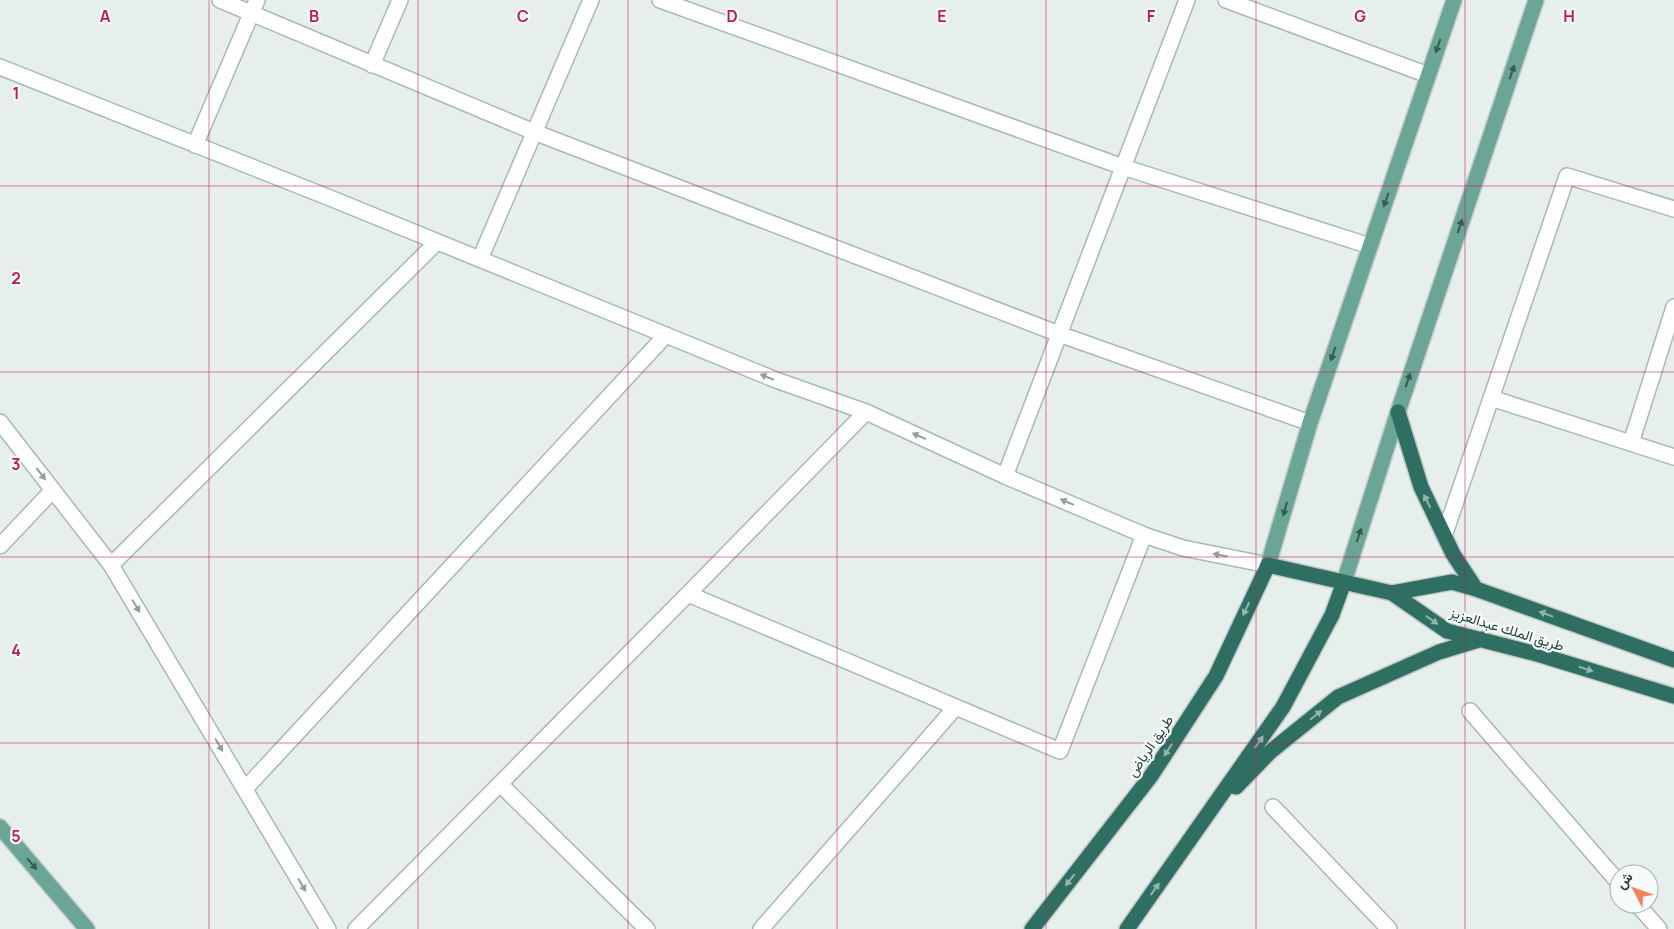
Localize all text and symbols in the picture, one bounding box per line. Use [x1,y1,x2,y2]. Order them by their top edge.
text: A [100,5,111,27]
text: B [309,5,319,27]
text: C [517,5,529,27]
text: D [726,5,738,27]
text: E [937,5,947,27]
text: F [1147,5,1156,27]
text: G [1354,5,1366,27]
text: H [1563,5,1575,27]
one-way arrow [1434,39,1442,54]
one-way arrow [1509,65,1516,80]
text: 1 [12,82,20,104]
one-way arrow [1382,193,1390,208]
one-way arrow [1457,219,1464,234]
text: 2 [11,267,21,289]
one-way arrow [1329,347,1337,362]
one-way arrow [760,372,775,380]
one-way arrow [1405,373,1413,388]
one-way arrow [912,432,926,440]
text: 3 [11,453,21,475]
one-way arrow [35,467,46,480]
one-way arrow [1423,494,1431,508]
one-way arrow [1059,498,1074,506]
one-way arrow [1280,501,1288,516]
one-way arrow [1355,528,1363,543]
one-way arrow [1213,551,1228,559]
one-way arrow [131,599,140,612]
one-way arrow [1242,601,1251,616]
street label: طريق الملك عبدالعزيز [1447,602,1567,655]
one-way arrow [1538,610,1553,617]
one-way arrow [1425,615,1439,625]
text: 4 [11,639,21,661]
one-way arrow [1579,666,1594,674]
one-way arrow [1309,710,1322,721]
street label: طريق الرياض [1122,711,1177,780]
one-way arrow [1254,735,1264,749]
one-way arrow [214,739,223,752]
one-way arrow [1163,744,1172,757]
text: 5 [11,825,21,847]
one-way arrow [26,857,37,870]
north arrow [1609,864,1659,914]
text: ش [1611,867,1637,893]
one-way arrow [1065,873,1076,886]
one-way arrow [297,878,306,892]
one-way arrow [1150,882,1160,896]

